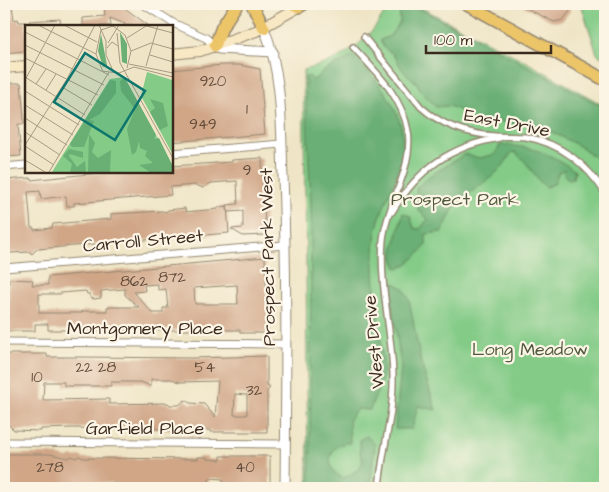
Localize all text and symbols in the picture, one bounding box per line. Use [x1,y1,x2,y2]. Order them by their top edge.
scale bar [426,22,552,54]
inset map [25,25,172,172]
text: 100 m [434,30,473,51]
house number: 920 [200,71,227,92]
house number: 1 [246,99,248,120]
street label: East Drive [462,102,552,144]
house number: 949 [189,114,217,135]
house number: 9 [243,160,251,181]
street label: Prospect Park West [254,167,282,346]
park label: Prospect Park [391,187,519,212]
street label: Carroll Street [82,223,205,259]
house number: 872 [158,267,186,288]
house number: 862 [120,271,148,292]
street label: West Drive [357,294,391,390]
street label: Montgomery Place [67,316,223,342]
park label: Long Meadow [472,337,588,363]
house number: 22 [75,357,93,378]
house number: 28 [98,357,116,378]
house number: 54 [195,357,215,378]
house number: 10 [31,367,43,388]
house number: 32 [246,380,263,401]
street label: Garfield Place [86,416,205,441]
house number: 278 [36,457,64,478]
house number: 40 [235,457,255,478]

